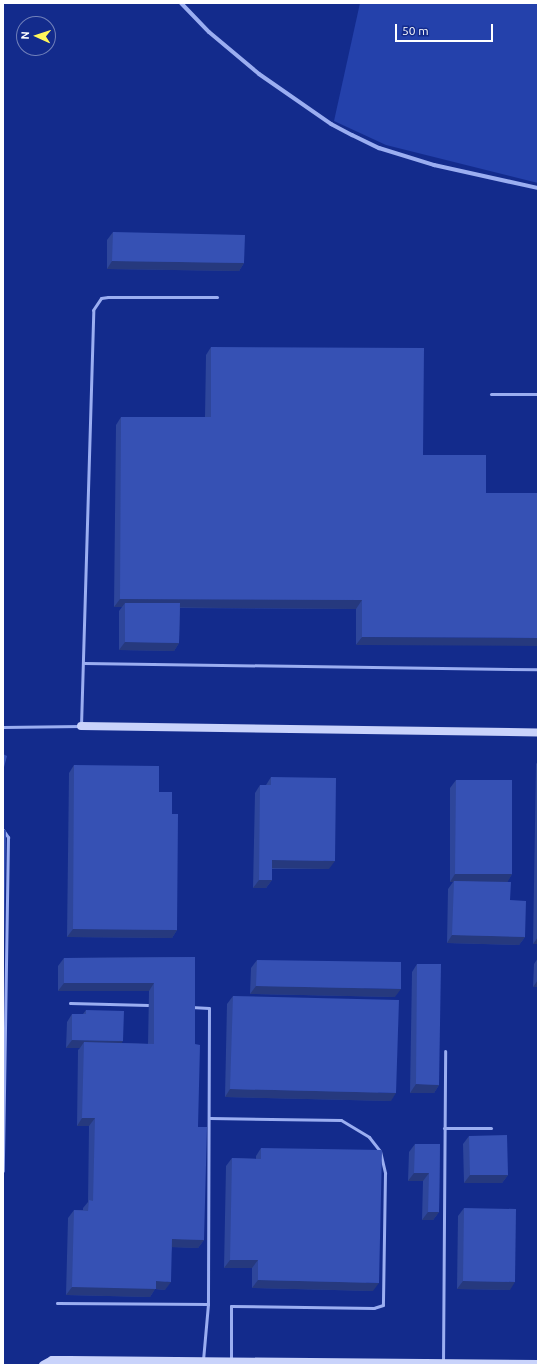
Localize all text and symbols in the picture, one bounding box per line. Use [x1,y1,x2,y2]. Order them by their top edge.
north arrow [16,16,56,56]
scale bar [397,16,495,42]
text: 50 m [402,24,429,37]
text: N [19,31,31,40]

